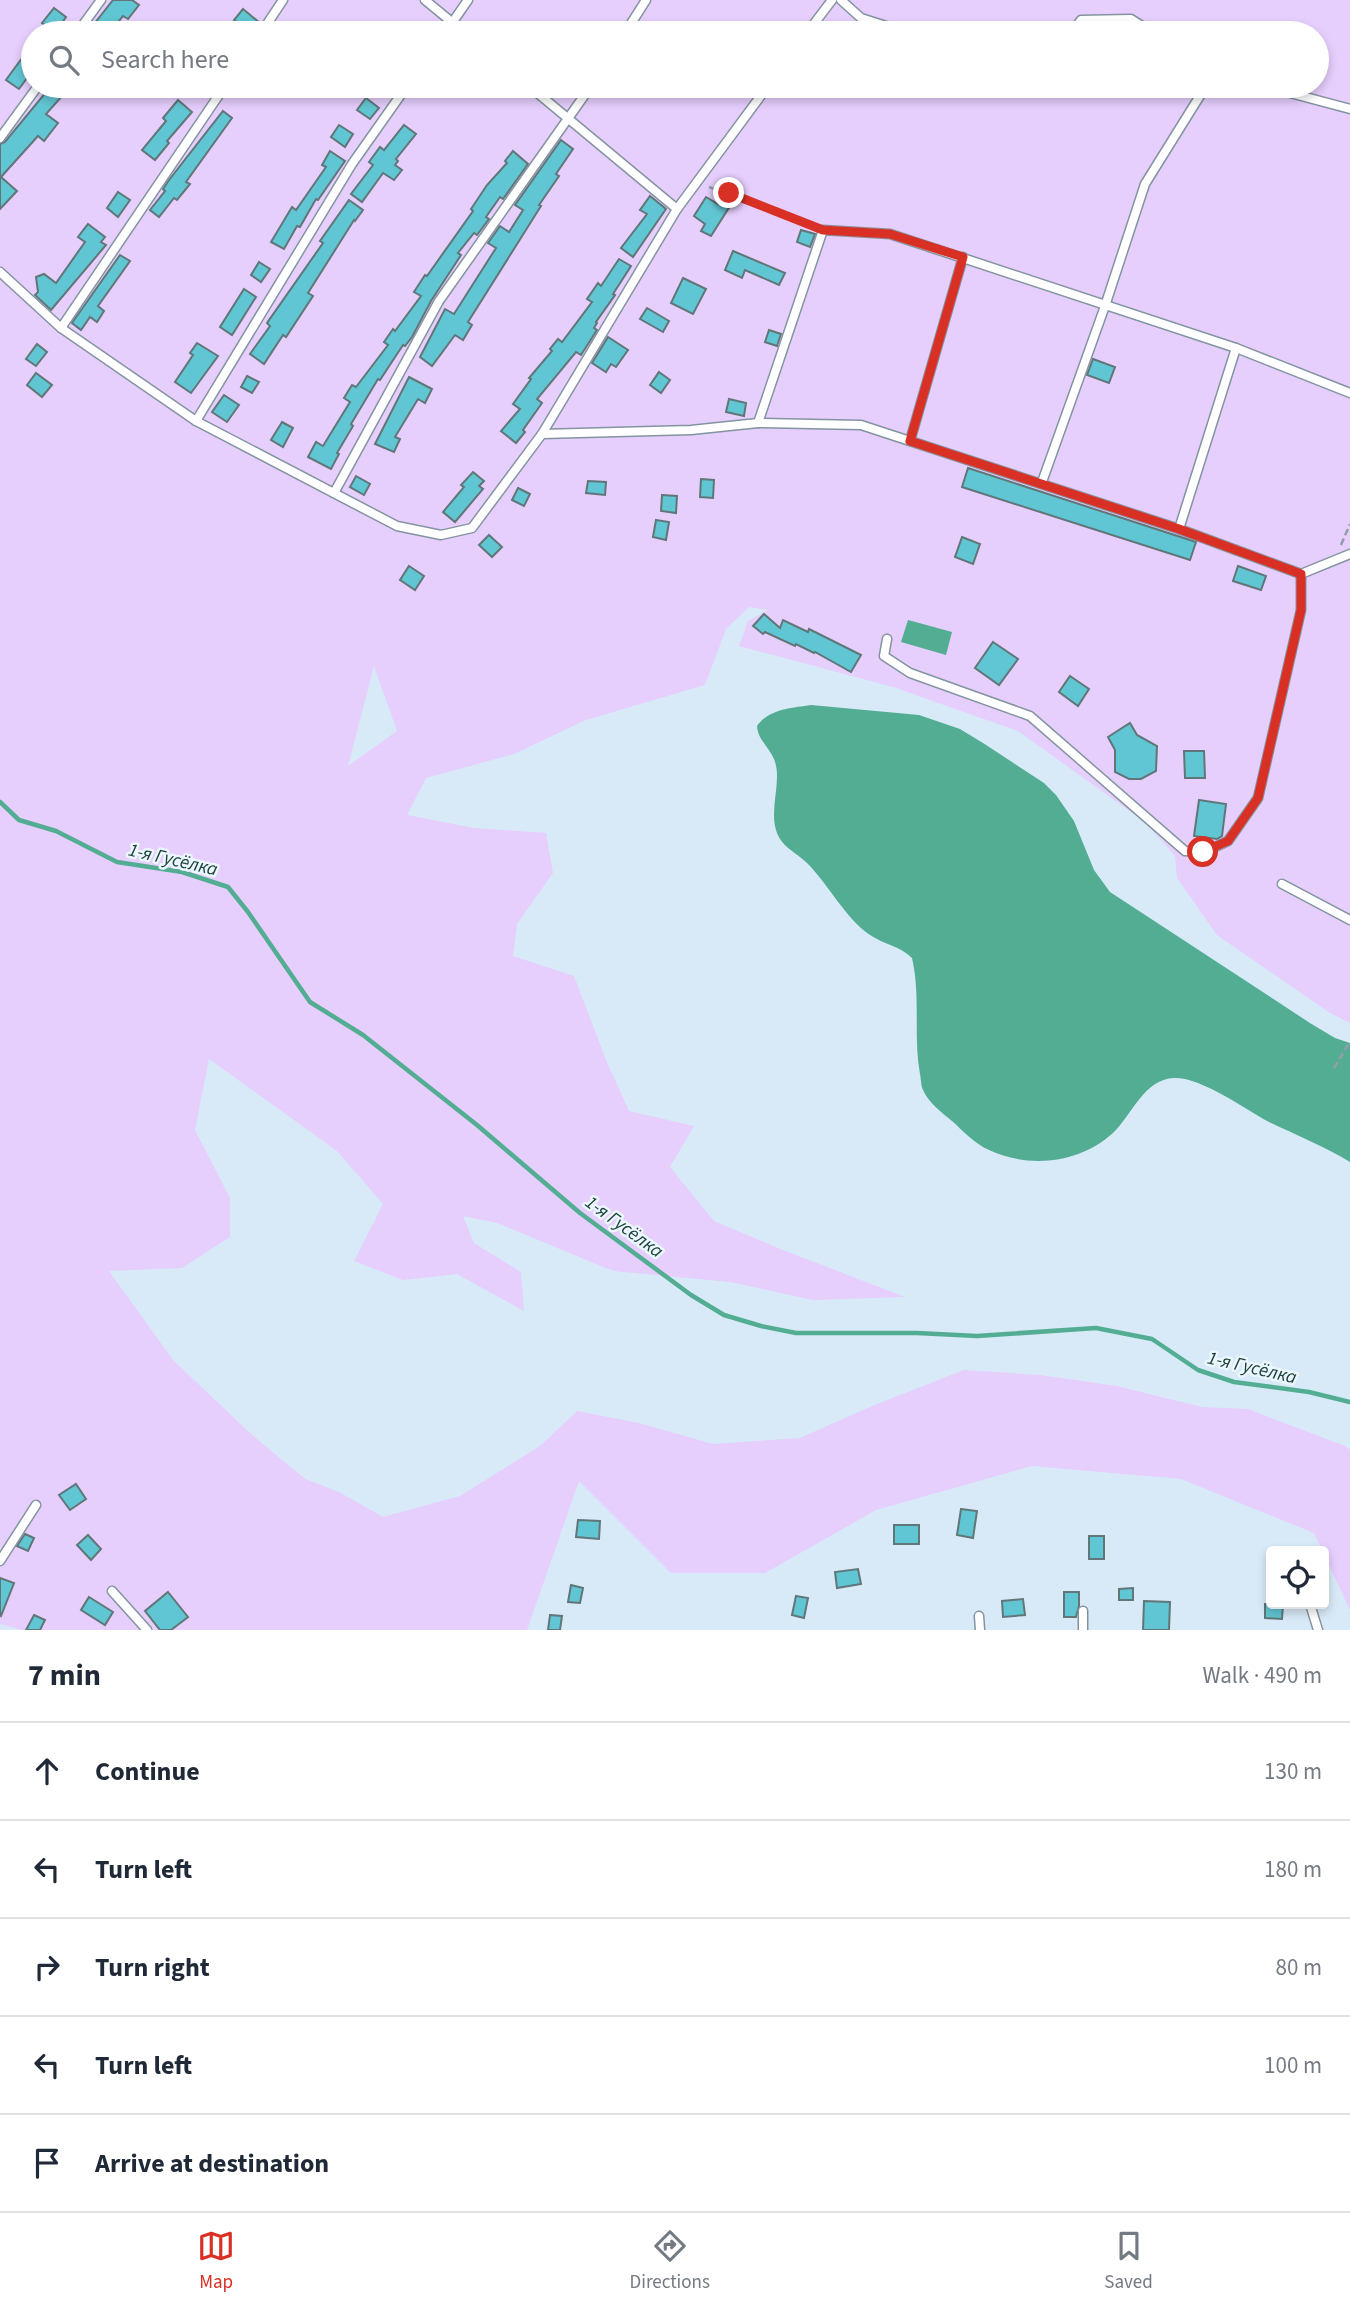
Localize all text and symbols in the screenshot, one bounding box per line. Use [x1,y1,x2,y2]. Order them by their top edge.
search box [21,21,1329,98]
icon: search [45,41,83,79]
text: Search here [101,41,229,78]
route end [713,177,744,208]
route start [1187,836,1218,867]
water label: 1-я Гусёлка [126,837,220,883]
water label: 1-я Гусёлка [579,1189,669,1265]
water label: 1-я Гусёлка [1205,1345,1299,1391]
map controls [1266,1546,1329,1609]
button: locate [1266,1546,1329,1609]
text: 7 min [28,1654,101,1697]
text: Walk · 490 m [1203,1659,1322,1692]
icon: ahead [28,1752,66,1790]
text: Continue [95,1753,200,1790]
text: 130 m [1264,1755,1322,1788]
icon: left [28,1850,66,1888]
text: Turn left [95,1851,192,1888]
text: 180 m [1264,1853,1322,1886]
icon: right [28,1948,66,1986]
text: Turn right [95,1949,210,1986]
text: 80 m [1275,1951,1322,1984]
icon: left [28,2046,66,2084]
text: Turn left [95,2047,192,2084]
text: 100 m [1264,2049,1322,2082]
icon: arrive [28,2144,66,2182]
text: Arrive at destination [95,2145,329,2182]
tab: Map [197,2227,235,2296]
tab: Directions [630,2227,710,2296]
tab: Saved [1104,2227,1153,2296]

